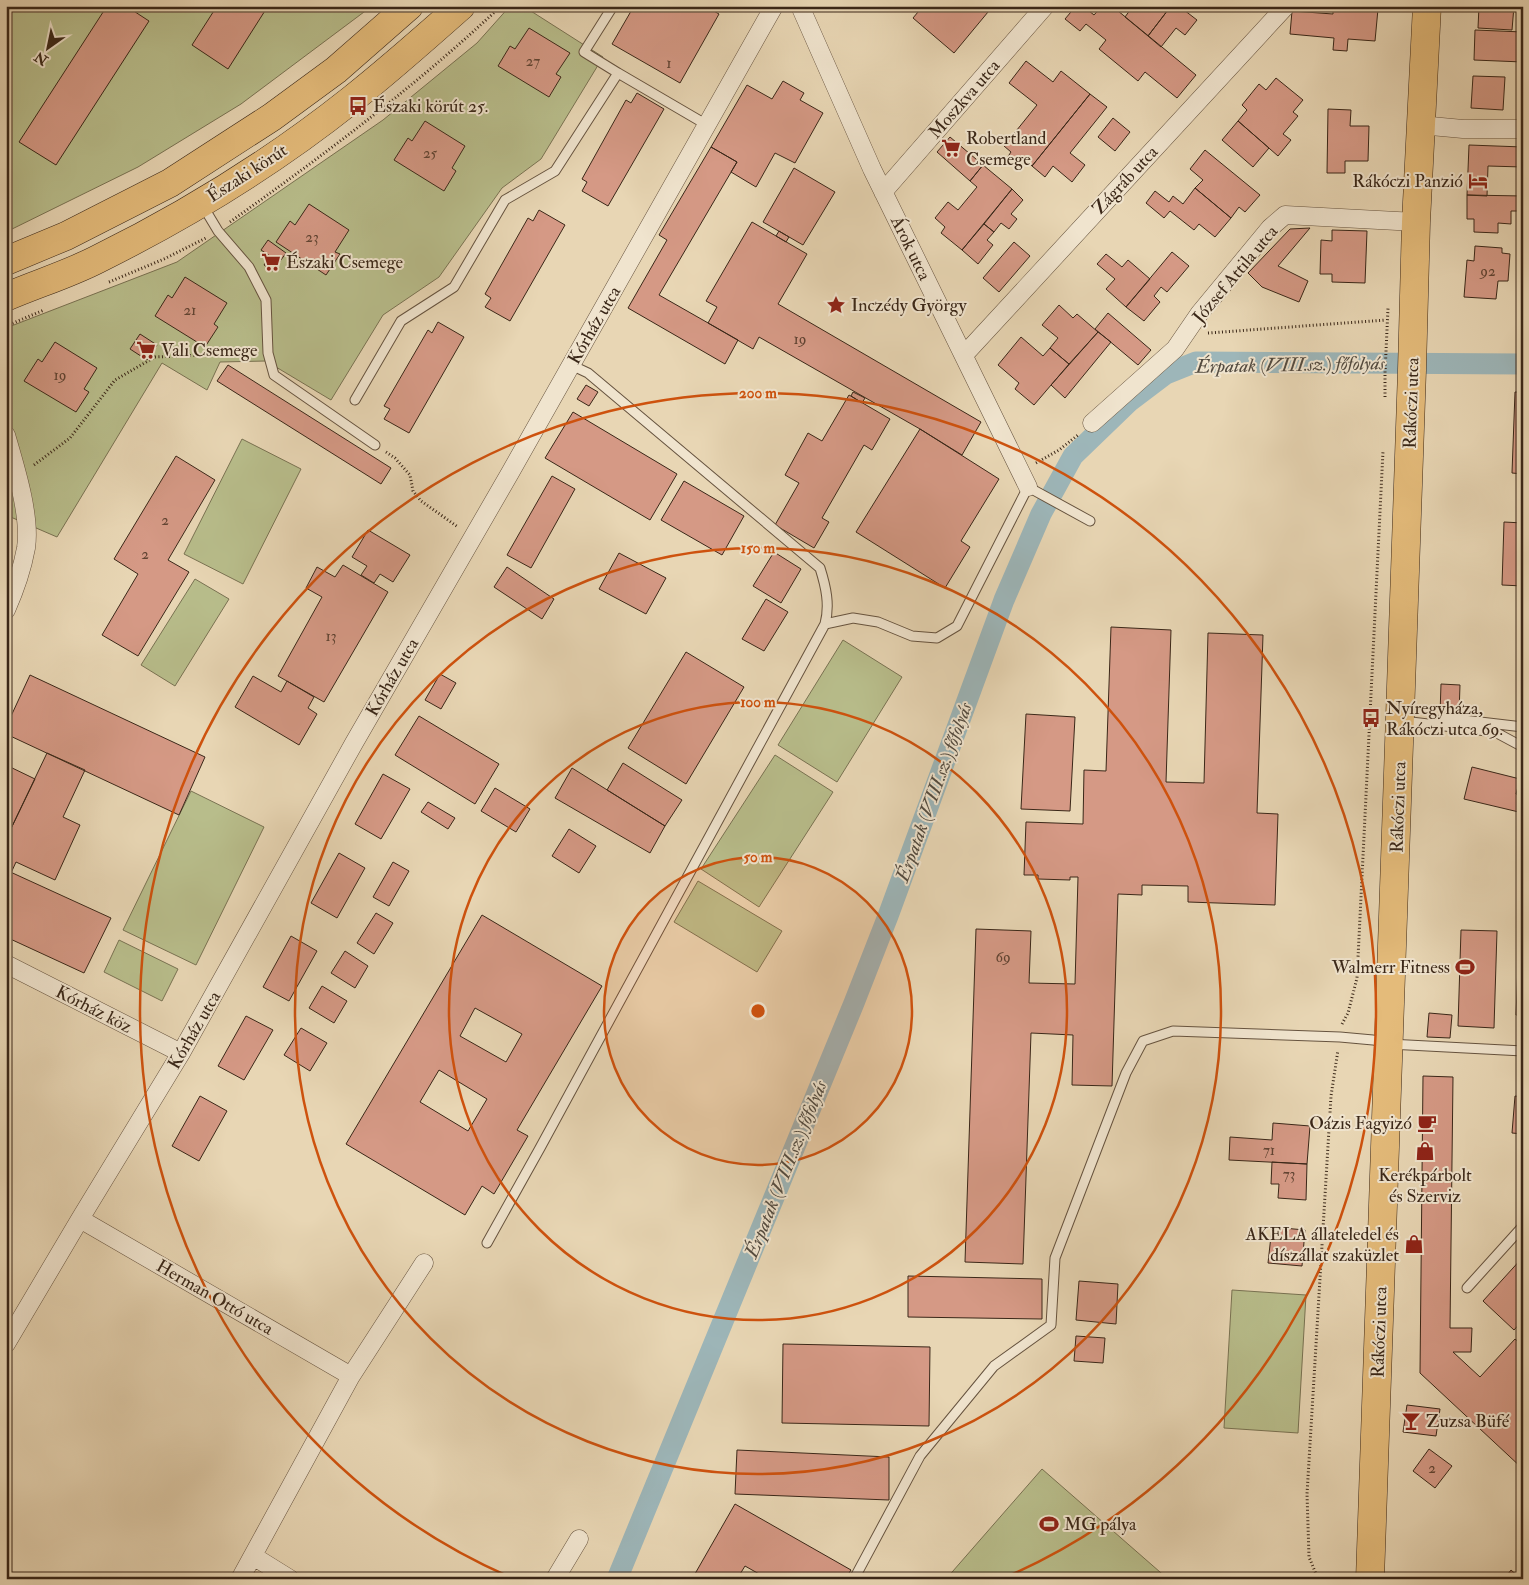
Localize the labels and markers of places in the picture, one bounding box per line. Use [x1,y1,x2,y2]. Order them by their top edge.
bus stop icon: Északi körút 25. [347,95,369,117]
place label: Északi körút 25. [373,95,488,118]
place label: Robertland Csemege [966,127,1047,171]
supermarket icon: Robertland Csemege [940,137,962,159]
place label: Rákóczi Panzió [1352,170,1463,193]
hotel icon: Rákóczi Panzió [1467,170,1489,192]
supermarket icon: Északi Csemege [260,251,282,273]
place label: Északi Csemege [286,251,404,274]
place icon: Inczédy György [825,294,847,316]
place label: Inczédy György [851,294,968,317]
supermarket icon: Vali Csemege [135,339,157,361]
place label: Vali Csemege [161,339,258,362]
place label: Nyíregyháza, Rákóczi utca 69. [1386,697,1503,741]
bus stop icon: Nyíregyháza, Rákóczi utca 69. [1360,707,1382,729]
place label: Walmerr Fitness [1331,956,1450,979]
sports icon: Walmerr Fitness [1454,956,1476,978]
centre of rings [749,1002,767,1020]
place label: Oázis Fagyizó [1309,1112,1412,1135]
cafe icon: Oázis Fagyizó [1416,1112,1438,1134]
shop icon: Kerékpárbolt és Szerviz [1414,1140,1436,1162]
place label: Kerékpárbolt és Szerviz [1378,1164,1472,1208]
place label: AKELA állateledel és díszállat szaküzlet [1244,1223,1399,1267]
shop icon: AKELA állateledel és díszállat szaküzlet [1403,1233,1425,1255]
bar icon: Zuzsa Büfé [1400,1410,1422,1432]
place label: Zuzsa Büfé [1426,1410,1510,1433]
sports icon: MG pálya [1038,1513,1060,1535]
place label: MG pálya [1064,1513,1137,1536]

